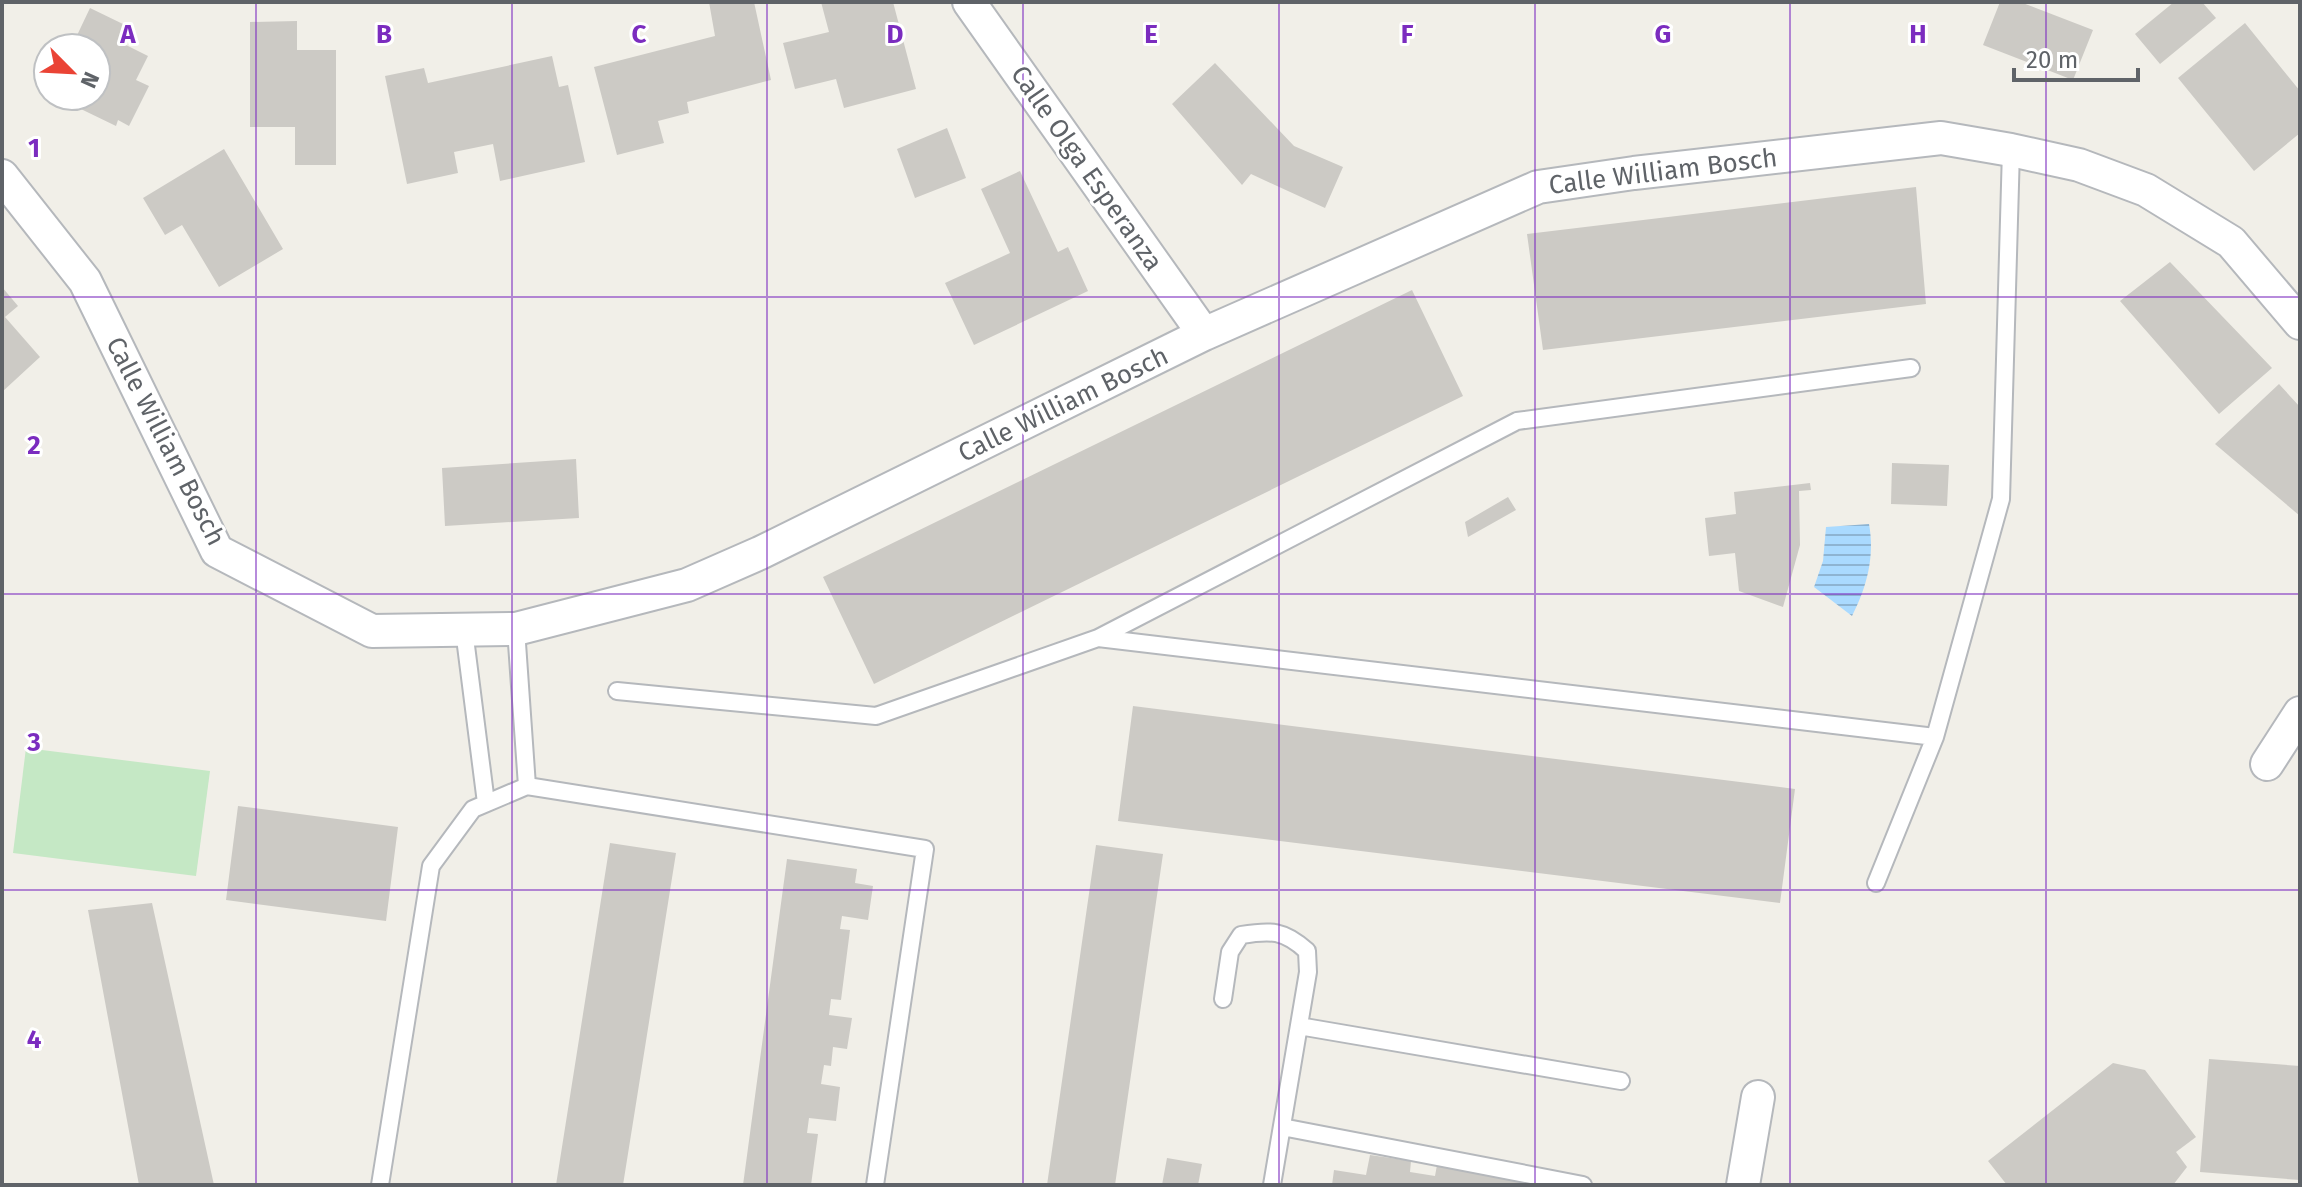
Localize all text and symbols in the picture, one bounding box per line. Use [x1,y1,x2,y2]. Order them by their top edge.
text: A [119,19,136,50]
text: B [376,19,392,50]
text: C [632,19,647,50]
text: D [887,19,904,50]
text: E [1144,19,1158,50]
text: F [1401,19,1414,50]
text: G [1655,19,1671,50]
text: H [1909,19,1927,50]
north arrow [32,32,112,112]
scale bar [2014,32,2138,82]
text: 20 m [2026,46,2078,74]
street label: Calle Olga Esperanza [1004,60,1169,277]
text: N [75,68,105,92]
text: 1 [28,133,40,164]
street label: Calle William Bosch [1547,142,1779,201]
street label: Calle William Bosch [100,332,232,551]
street label: Calle William Bosch [953,340,1173,469]
text: 2 [27,430,41,461]
text: 3 [26,727,41,758]
text: 4 [27,1024,42,1055]

